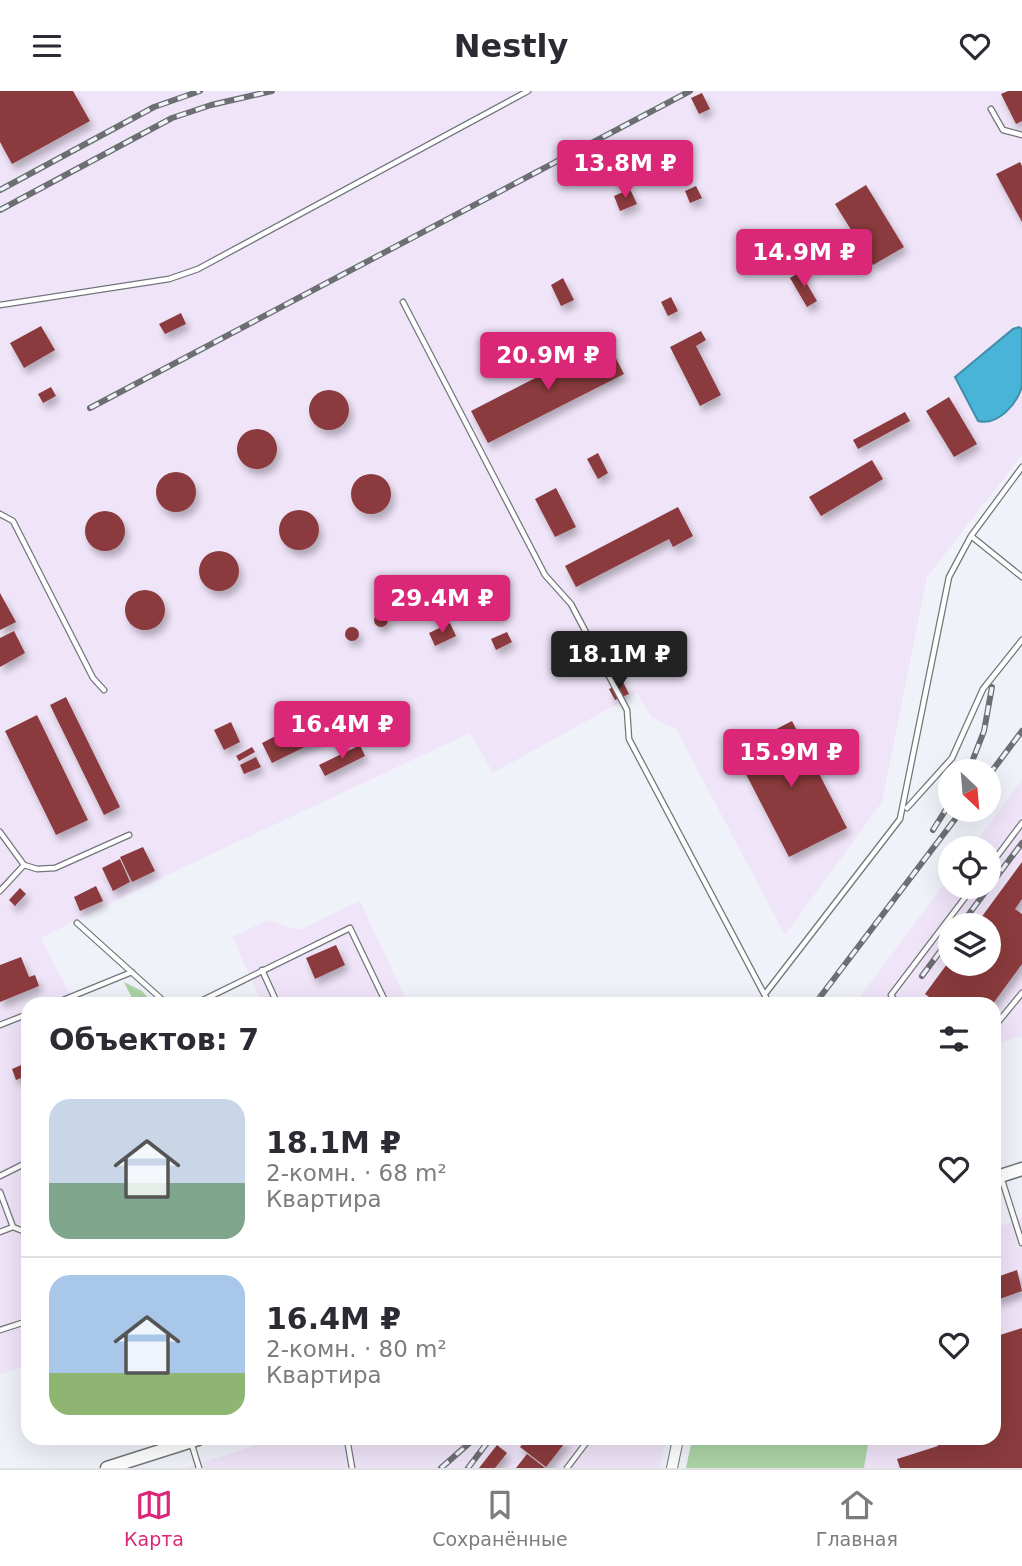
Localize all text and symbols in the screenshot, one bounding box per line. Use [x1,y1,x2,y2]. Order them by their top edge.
icon: menu [28,27,66,65]
text: Nestly [454,27,568,65]
icon: heart [956,27,994,65]
pin: 13.8M ₽ [560,141,690,200]
text: 13.8M ₽ [573,150,677,176]
pin: 14.9M ₽ [739,229,869,289]
text: 14.9M ₽ [752,239,856,265]
pin: 20.9M ₽ [483,333,613,392]
text: 20.9M ₽ [496,342,600,368]
pin: 29.4M ₽ [377,575,507,635]
text: 29.4M ₽ [390,585,494,611]
pin: 18.1M ₽ [554,631,684,691]
text: 18.1M ₽ [567,641,671,667]
pin: 16.4M ₽ [277,701,407,761]
text: 16.4M ₽ [290,711,394,737]
pin: 15.9M ₽ [726,729,856,789]
text: 15.9M ₽ [739,739,843,765]
north arrow [938,759,1001,823]
map controls [938,759,1001,976]
button: locate [938,836,1001,899]
button: layers [938,913,1001,976]
icon: filters [935,1020,973,1058]
text: Объектов: 7 [49,1022,259,1057]
text: 18.1M ₽ [266,1125,401,1160]
icon: home [105,1127,189,1211]
icon: heart [935,1150,973,1188]
text: 2-комн. · 68 m² [266,1160,447,1186]
text: Квартира [266,1186,382,1212]
text: 16.4M ₽ [266,1301,401,1336]
icon: home [105,1303,189,1387]
icon: heart [935,1326,973,1364]
text: 2-комн. · 80 m² [266,1336,447,1362]
text: Квартира [266,1362,382,1388]
tab: Карта [124,1486,184,1550]
tab: Сохранённые [432,1486,568,1550]
tab: Главная [816,1486,898,1550]

